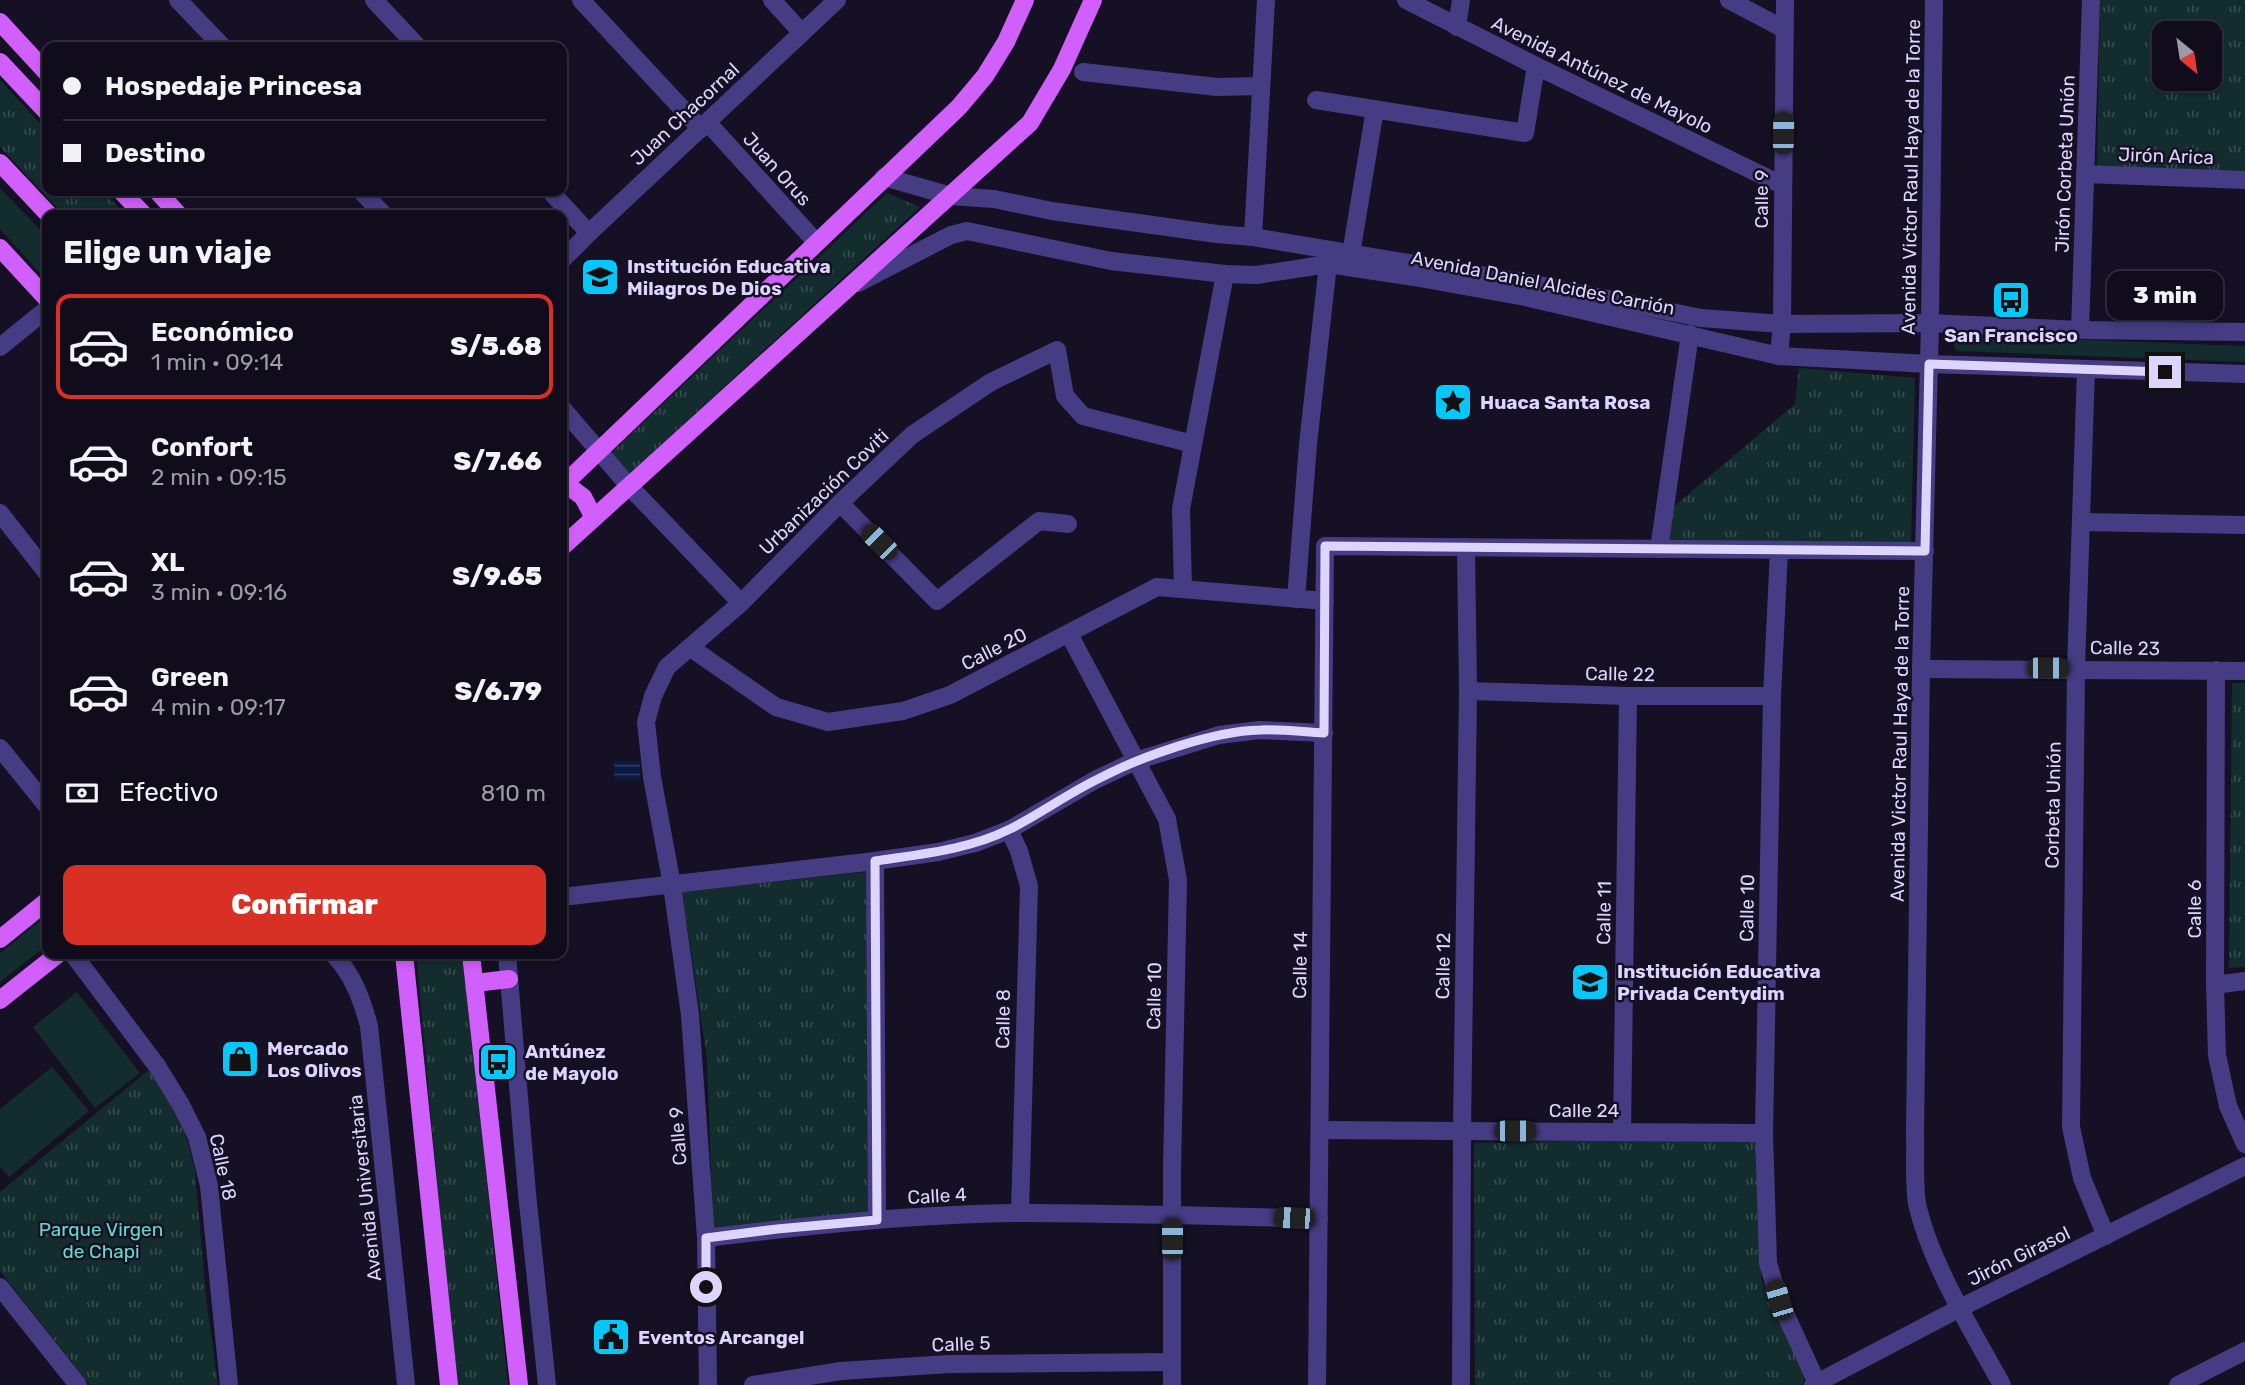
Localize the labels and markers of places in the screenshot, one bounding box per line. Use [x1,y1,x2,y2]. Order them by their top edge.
place label: Institución Educativa Milagros De Dios [627,255,831,300]
school or university icon: Institución Educativa Milagros De Dios [579,256,621,298]
bus stop icon: San Francisco [1990,279,2032,321]
place label: San Francisco [1944,324,2078,347]
place icon: Huaca Santa Rosa [1432,381,1474,423]
place label: Huaca Santa Rosa [1480,391,1650,414]
place label: Institución Educativa Privada Centydim [1617,960,1821,1005]
school or university icon: Institución Educativa Privada Centydim [1569,961,1611,1003]
place label: Mercado Los Olivos [267,1037,362,1082]
shop icon: Mercado Los Olivos [219,1038,261,1080]
place label: Antúnez de Mayolo [525,1040,619,1085]
bus stop icon: Antúnez de Mayolo [477,1041,519,1083]
public building icon: Eventos Arcangel [590,1316,632,1358]
place label: Eventos Arcangel [638,1326,804,1349]

